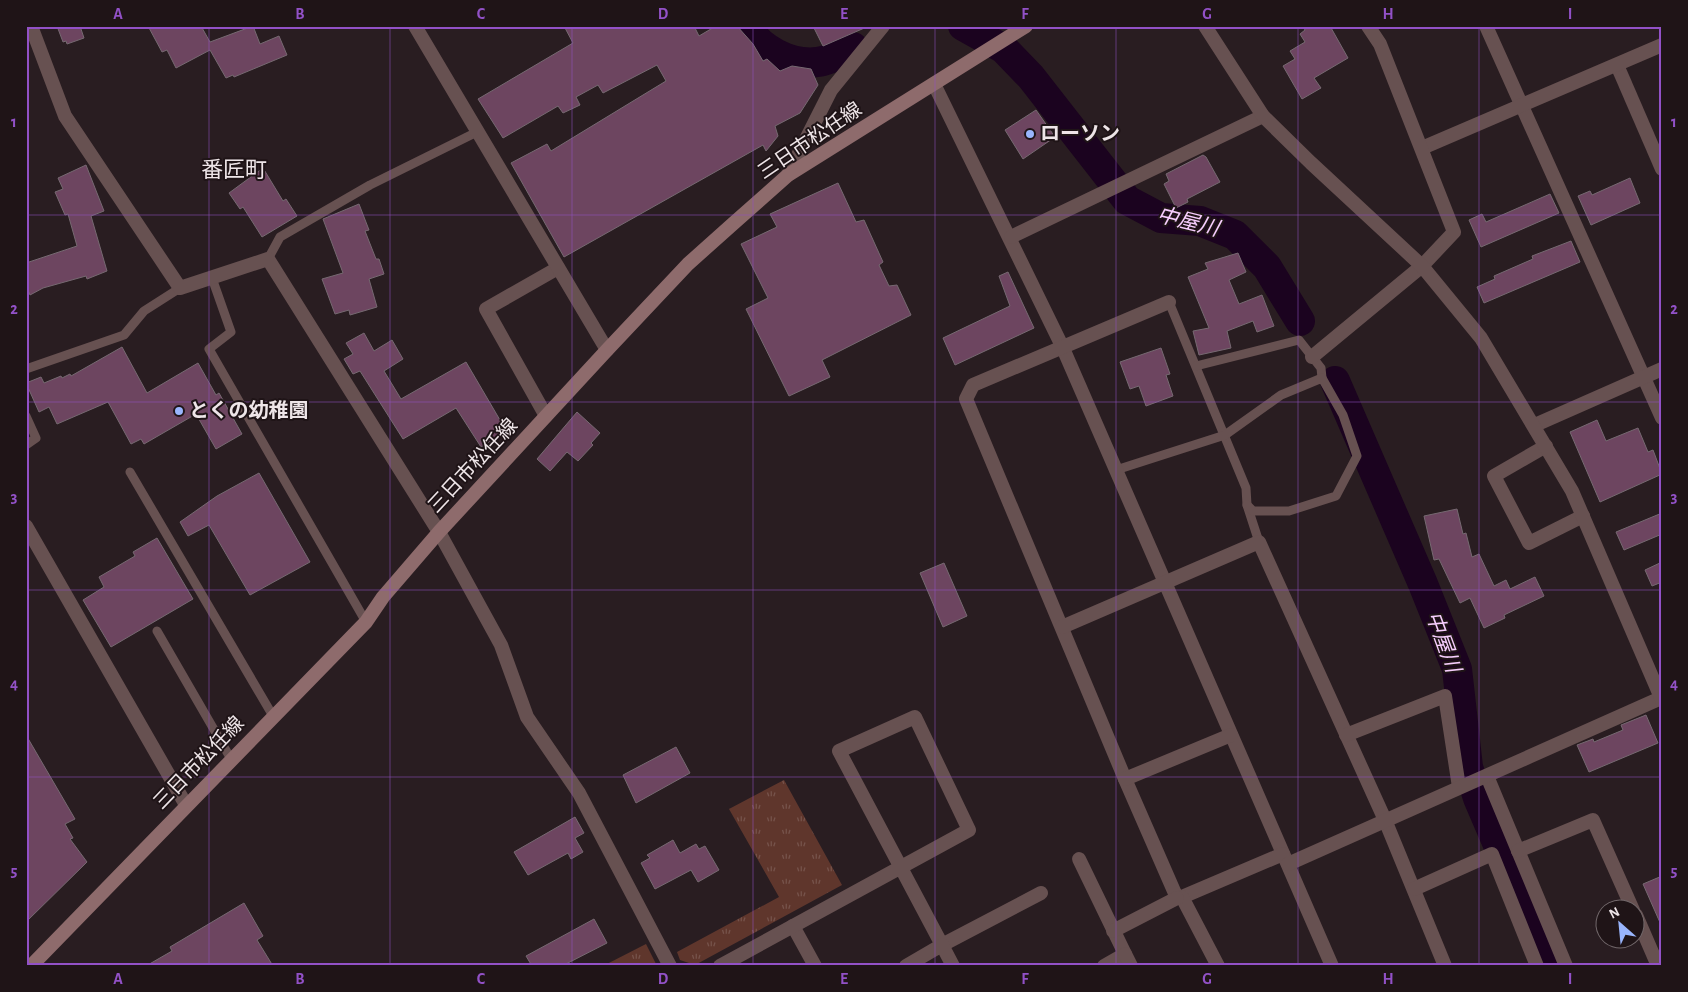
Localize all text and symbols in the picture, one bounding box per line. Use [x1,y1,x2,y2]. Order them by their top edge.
text: A [113,6,123,22]
text: B [295,6,305,22]
text: C [477,6,486,22]
text: D [658,6,669,22]
text: E [840,6,848,22]
text: F [1021,6,1029,22]
text: G [1202,6,1212,22]
text: H [1382,6,1394,22]
text: I [1568,6,1572,22]
street label: 三日市松任線 [754,97,865,183]
text: 1 [11,114,17,130]
text: 1 [1671,114,1677,130]
place label: ローソン [1040,124,1120,144]
marker: ローソン [1024,128,1036,140]
district label: 番匠町 [201,158,267,181]
water label: 中屋川 [1155,203,1223,240]
text: 2 [10,301,18,317]
text: 2 [1670,301,1678,317]
place label: とくの幼稚園 [189,399,308,421]
marker: とくの幼稚園 [173,405,185,417]
street label: 三日市松任線 [423,414,521,517]
text: 3 [11,489,18,505]
text: 3 [1671,489,1678,505]
water label: 中屋川 [1422,608,1465,677]
text: 4 [10,676,18,692]
text: 4 [1670,676,1678,692]
street label: 三日市松任線 [149,712,248,813]
text: 5 [11,863,18,879]
text: 5 [1671,863,1678,879]
north arrow [1596,900,1646,950]
text: N [1607,905,1622,922]
text: A [113,971,123,987]
text: B [295,971,305,987]
text: C [477,971,486,987]
text: D [658,971,669,987]
text: E [840,971,848,987]
text: F [1021,971,1029,987]
text: G [1202,971,1212,987]
text: H [1382,971,1394,987]
text: I [1568,971,1572,987]

